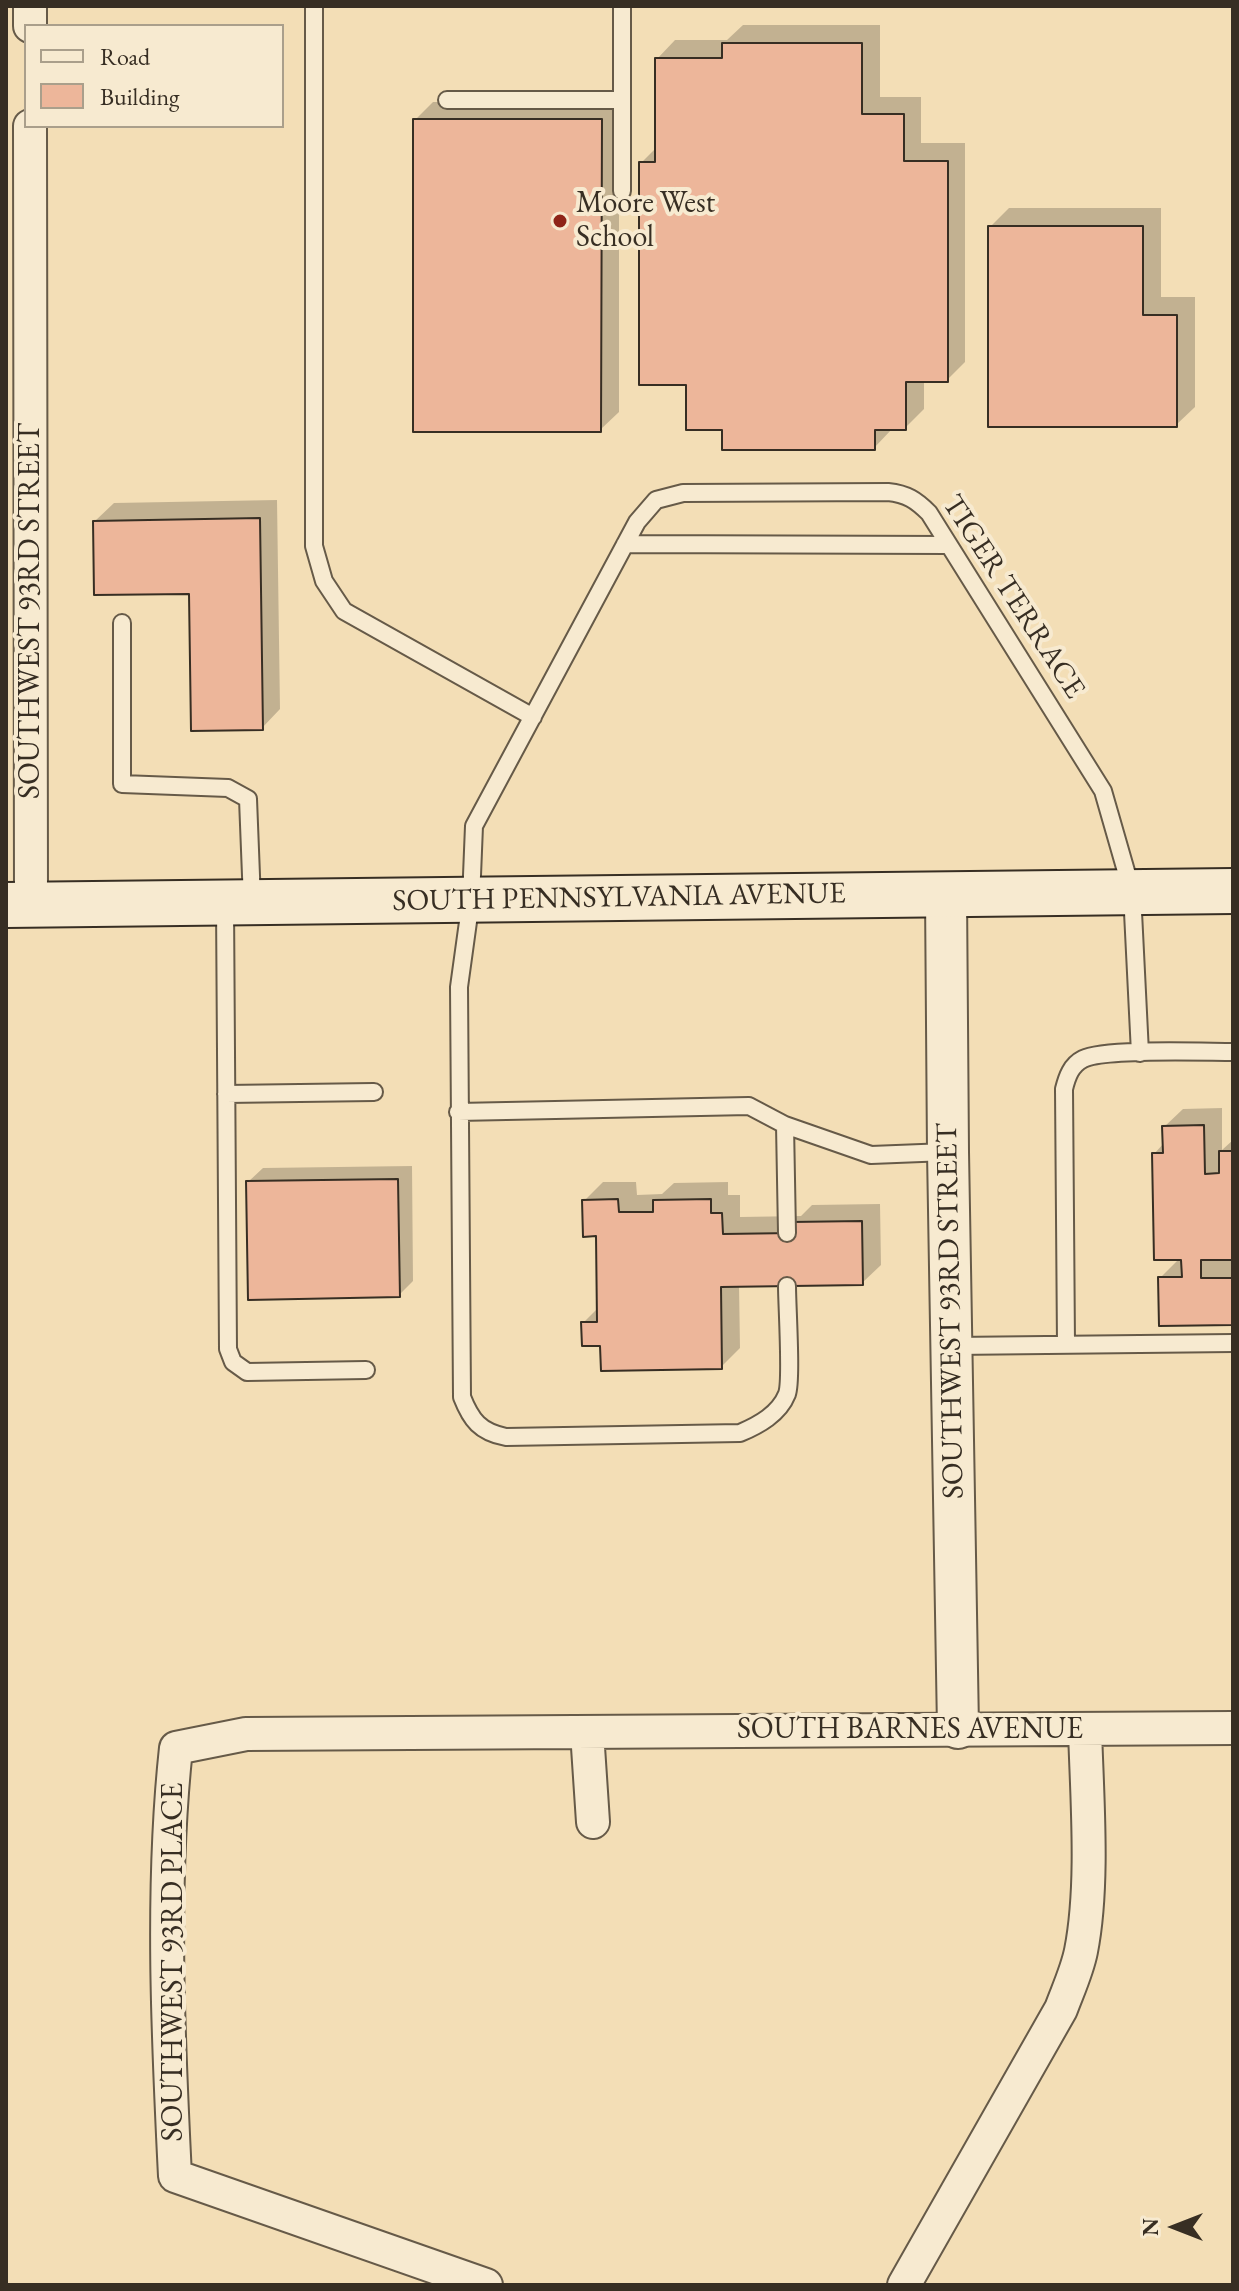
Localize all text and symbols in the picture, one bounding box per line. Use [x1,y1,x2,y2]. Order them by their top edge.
legend [24,24,284,128]
text: Road [100,41,150,72]
text: Building [100,81,180,112]
place label: Moore West School [576,186,715,256]
marker: Moore West School [551,212,569,230]
street label: SOUTHWEST 93RD STREET [13,423,49,799]
street label: TIGER TERRACE [934,488,1092,706]
street label: SOUTH PENNSYLVANIA AVENUE [392,876,846,920]
street label: SOUTHWEST 93RD STREET [930,1123,972,1499]
street label: SOUTH BARNES AVENUE [737,1712,1083,1748]
street label: SOUTHWEST 93RD PLACE [156,1783,192,2141]
north arrow [1135,2187,1215,2267]
text: N [1136,2218,1165,2236]

